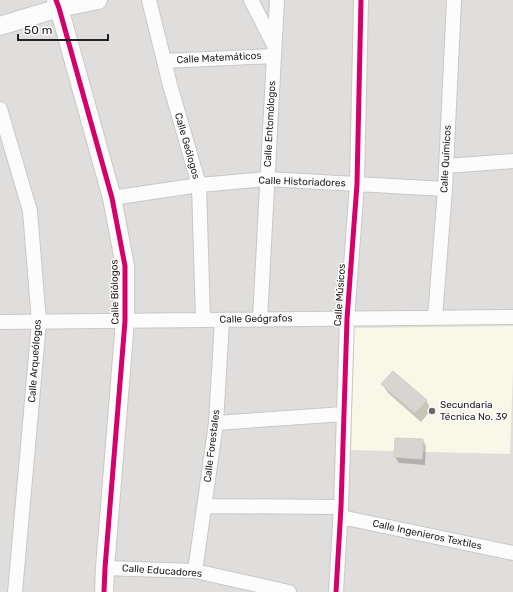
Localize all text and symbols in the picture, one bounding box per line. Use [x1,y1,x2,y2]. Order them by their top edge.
scale bar [18,16,108,42]
text: 50 m [24,23,52,37]
street label: Calle Matemáticos [176,50,262,66]
street label: Calle Entomólogos [262,81,278,167]
street label: Calle Geólogos [172,112,202,180]
street label: Calle Químicos [438,125,454,193]
street label: Calle Historiadores [258,174,346,190]
street label: Calle Biólogos [108,259,122,325]
street label: Calle Músicos [332,263,348,327]
street label: Calle Geógrafos [219,312,293,326]
street label: Calle Arqueólogos [26,319,44,403]
place label: Secundaria Técnica No. 39 [440,399,507,423]
marker: Secundaria Técnica No. 39 [427,406,437,416]
street label: Calle Forestales [202,409,222,483]
street label: Calle Ingenieros Textiles [371,518,483,552]
street label: Calle Educadores [122,562,202,580]

